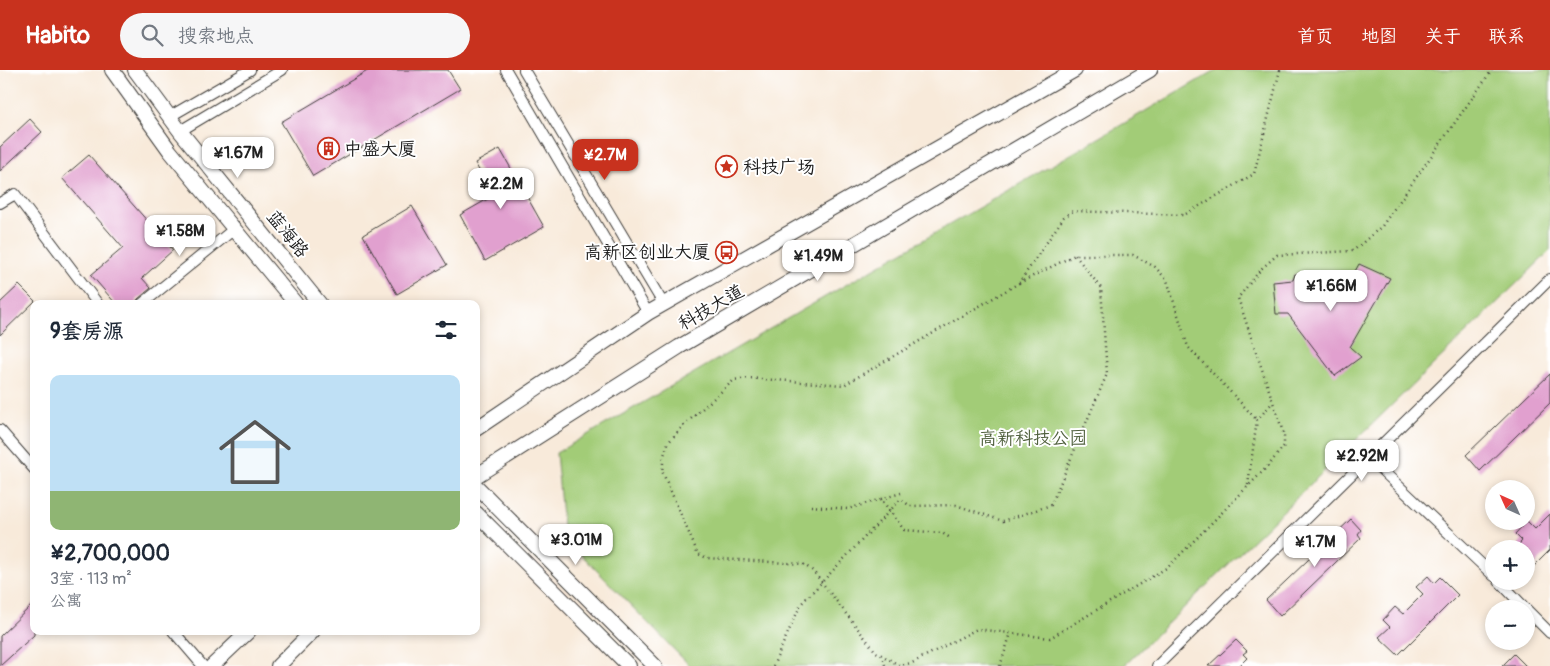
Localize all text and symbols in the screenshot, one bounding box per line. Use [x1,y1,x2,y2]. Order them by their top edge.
search box [120,13,470,58]
text: Habito [25,21,90,50]
icon: search [138,21,166,49]
text: 搜索地点 [178,24,254,48]
text: 首页 [1297,25,1333,48]
text: 地图 [1361,25,1397,48]
text: 关于 [1425,25,1461,48]
text: 联系 [1489,25,1525,48]
pin: ¥1.67M [197,136,279,179]
building icon: 中盛大厦 [316,137,340,161]
place label: 中盛大厦 [344,138,416,161]
pin: ¥2.7M [570,138,640,181]
text: ¥1.67M [213,143,263,163]
text: ¥2.7M [583,145,627,165]
place icon: 科技广场 [715,155,739,179]
place label: 科技广场 [743,156,815,179]
pin: ¥2.2M [466,168,536,210]
text: ¥2.2M [479,174,523,194]
street label: 蓝海路 [262,206,314,263]
pin: ¥1.58M [139,214,221,257]
text: ¥1.58M [155,221,205,241]
bus stop icon: 高新区创业大厦 [714,240,738,264]
pin: ¥1.49M [777,240,859,282]
place label: 高新区创业大厦 [584,241,710,264]
text: ¥1.49M [793,246,843,266]
pin: ¥1.66M [1290,270,1372,312]
text: ¥1.66M [1305,276,1357,296]
street label: 科技大道 [674,279,748,335]
icon: filters [432,316,460,344]
text: 9套房源 [50,318,124,345]
icon: home [210,407,300,497]
park label: 高新科技公园 [979,427,1087,450]
pin: ¥2.92M [1321,440,1403,482]
text: ¥2.92M [1336,446,1388,466]
north arrow [1485,480,1535,530]
map controls [1485,480,1535,650]
pin: ¥3.01M [535,524,617,566]
pin: ¥1.7M [1280,526,1350,568]
text: ¥3.01M [550,530,602,550]
text: ¥1.7M [1295,532,1335,552]
text: ¥2,700,000 [50,540,170,567]
button: + [1485,540,1535,590]
text: 3室 · 113 m² [50,569,132,589]
text: 公寓 [50,591,82,611]
button: − [1485,600,1535,650]

